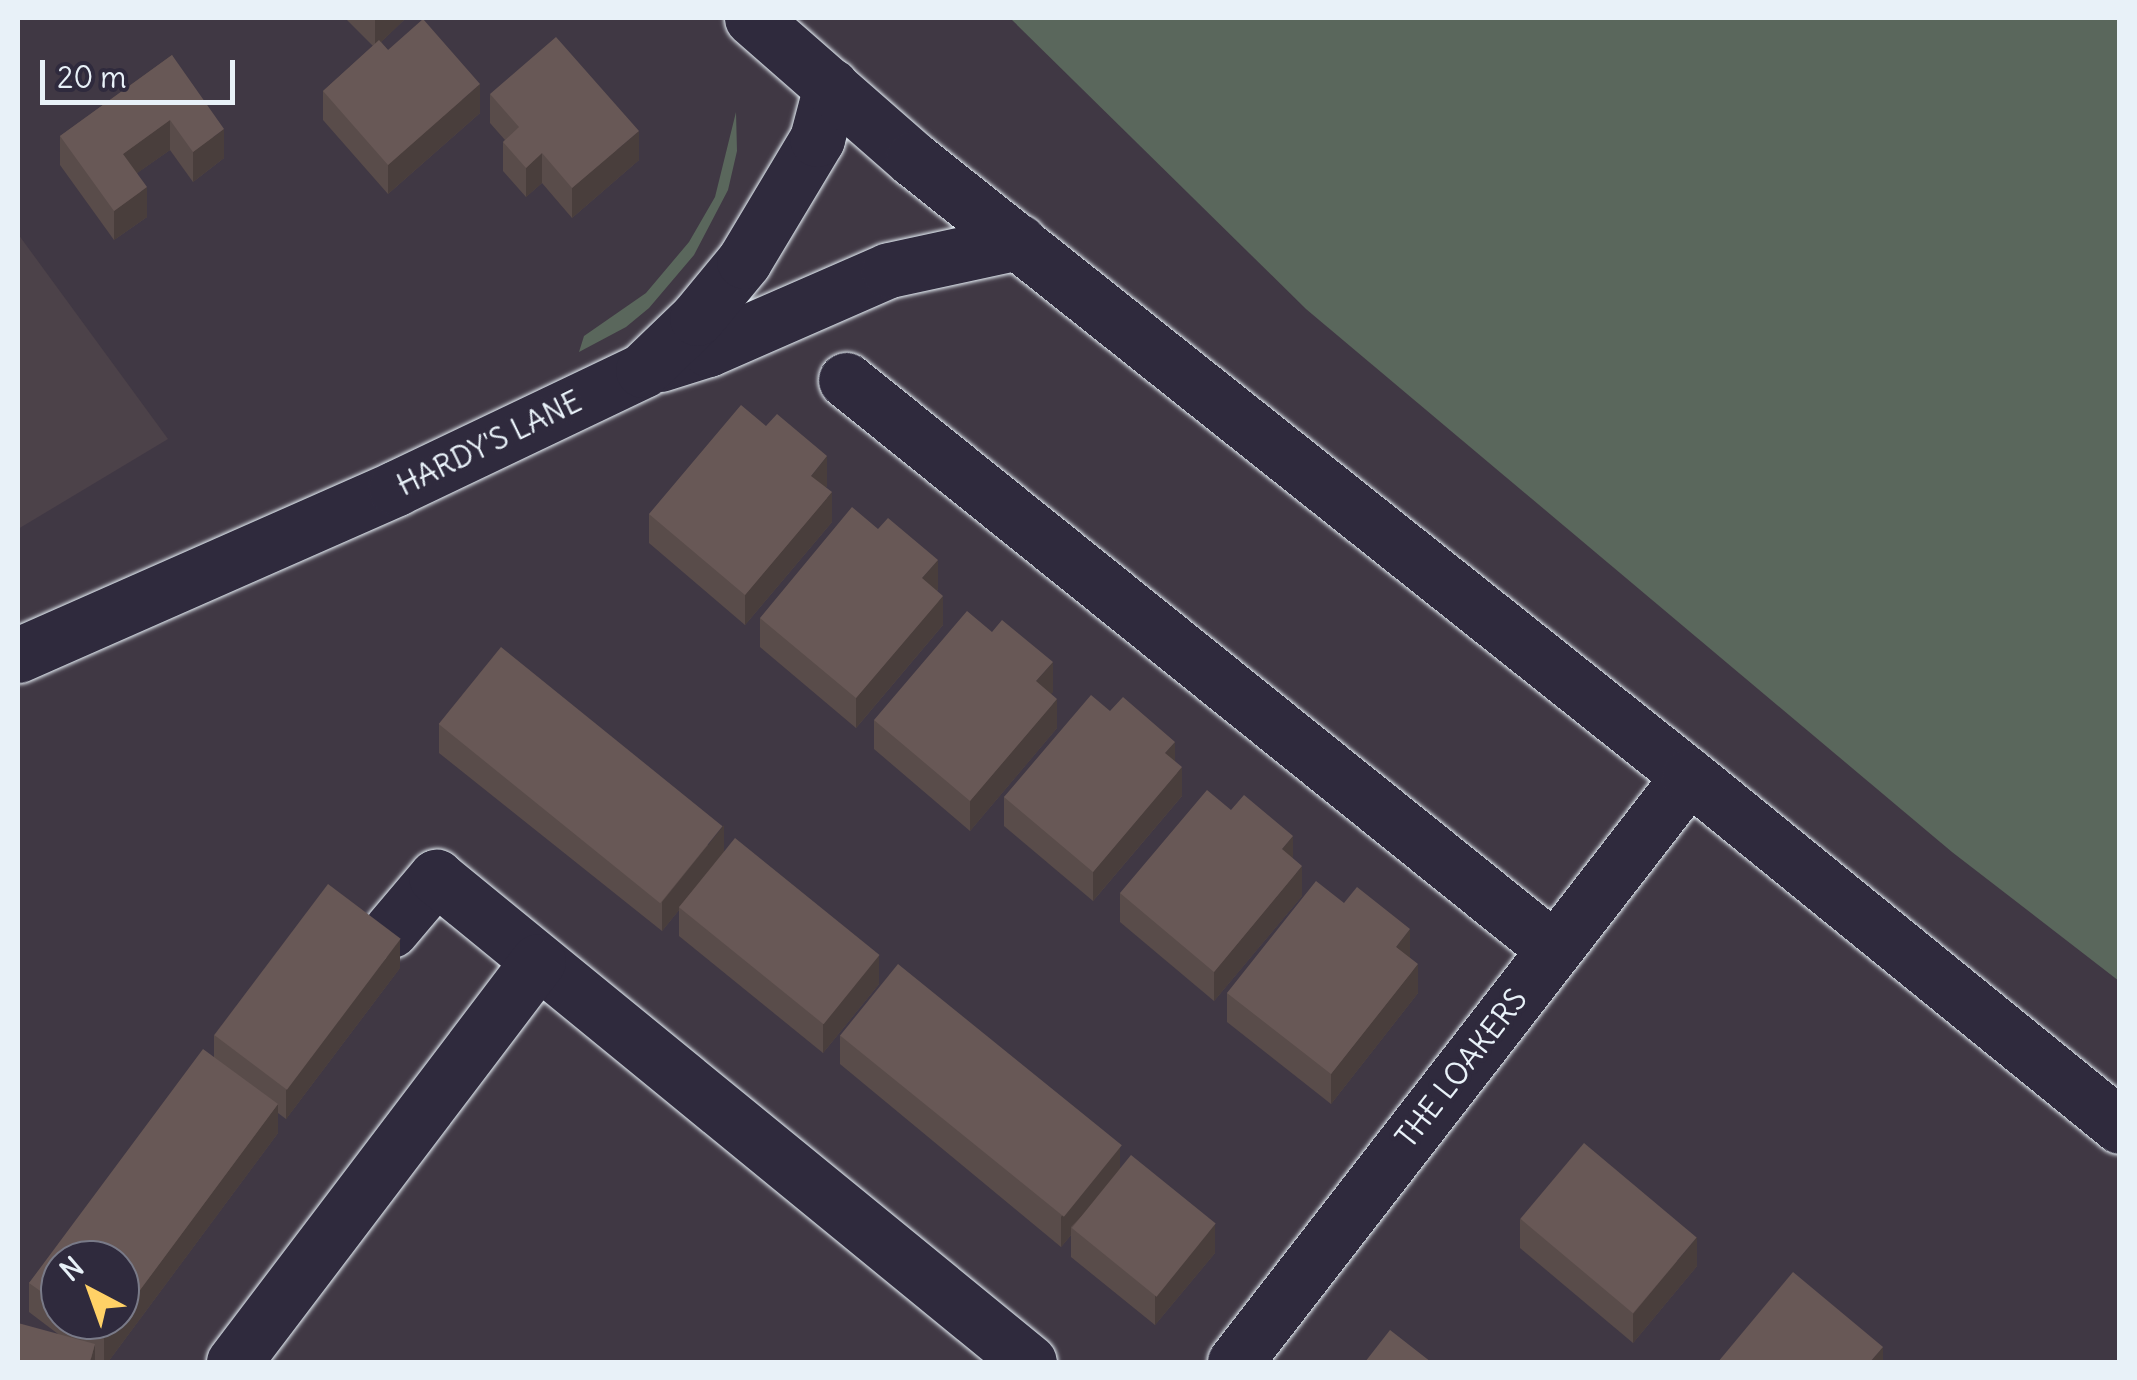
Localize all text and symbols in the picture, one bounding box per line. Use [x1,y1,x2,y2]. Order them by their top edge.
scale bar [45,40,240,102]
text: 20 m [57,58,127,96]
street label: HARDY'S LANE [391,383,587,503]
street label: THE LOAKERS [1388,982,1534,1154]
north arrow [40,1240,140,1340]
text: N [53,1249,91,1289]

